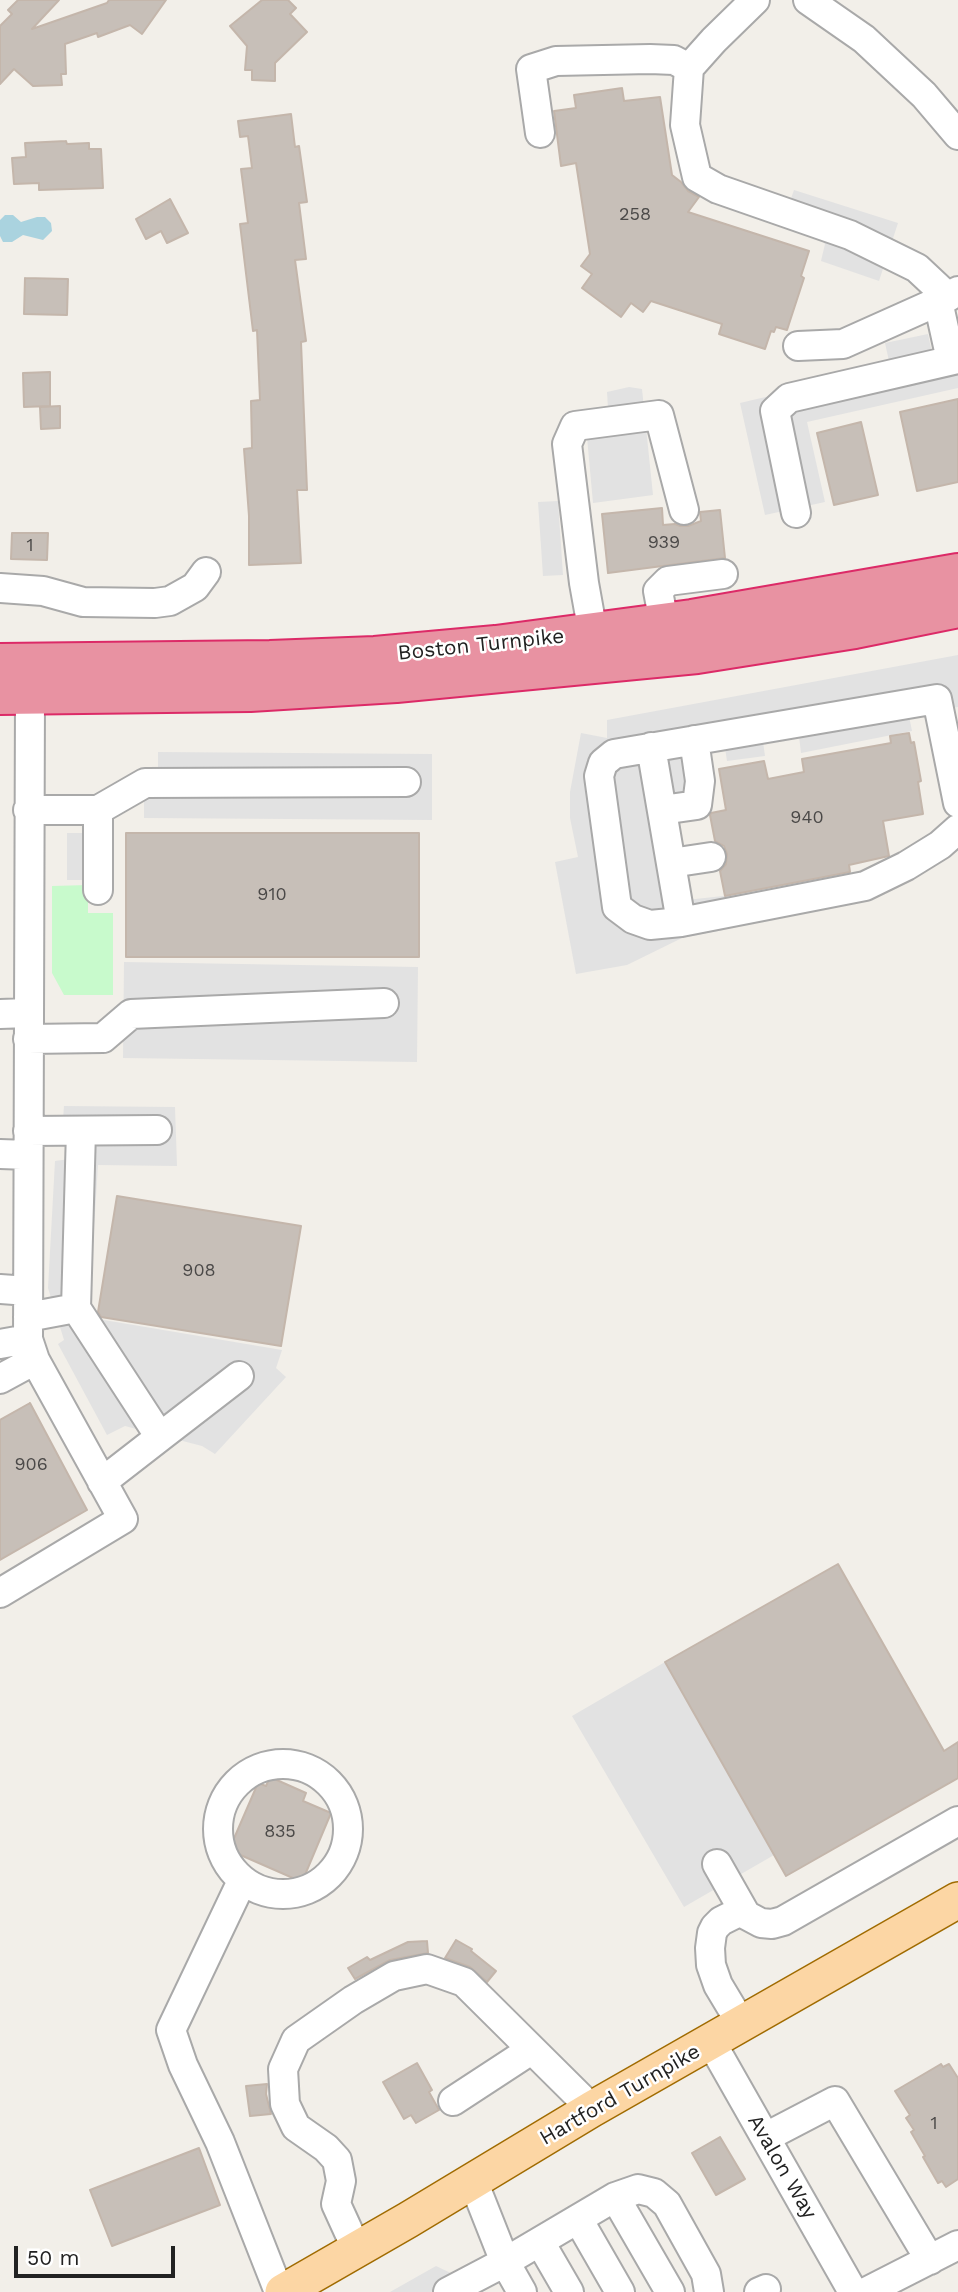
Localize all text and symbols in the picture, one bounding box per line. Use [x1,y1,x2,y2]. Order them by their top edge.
house number: 258 [619,204,651,226]
house number: 939 [648,532,680,554]
house number: 1 [26,535,34,557]
street label: Boston Turnpike [397,624,565,666]
house number: 940 [790,807,824,829]
house number: 910 [257,884,287,906]
house number: 908 [182,1260,216,1282]
house number: 906 [14,1454,48,1476]
house number: 835 [264,1821,296,1843]
street label: Hartford Turnpike [535,2039,705,2151]
street label: Avalon Way [742,2110,822,2224]
house number: 1 [930,2113,938,2135]
scale bar [18,2232,178,2276]
text: 50 m [27,2245,79,2270]

